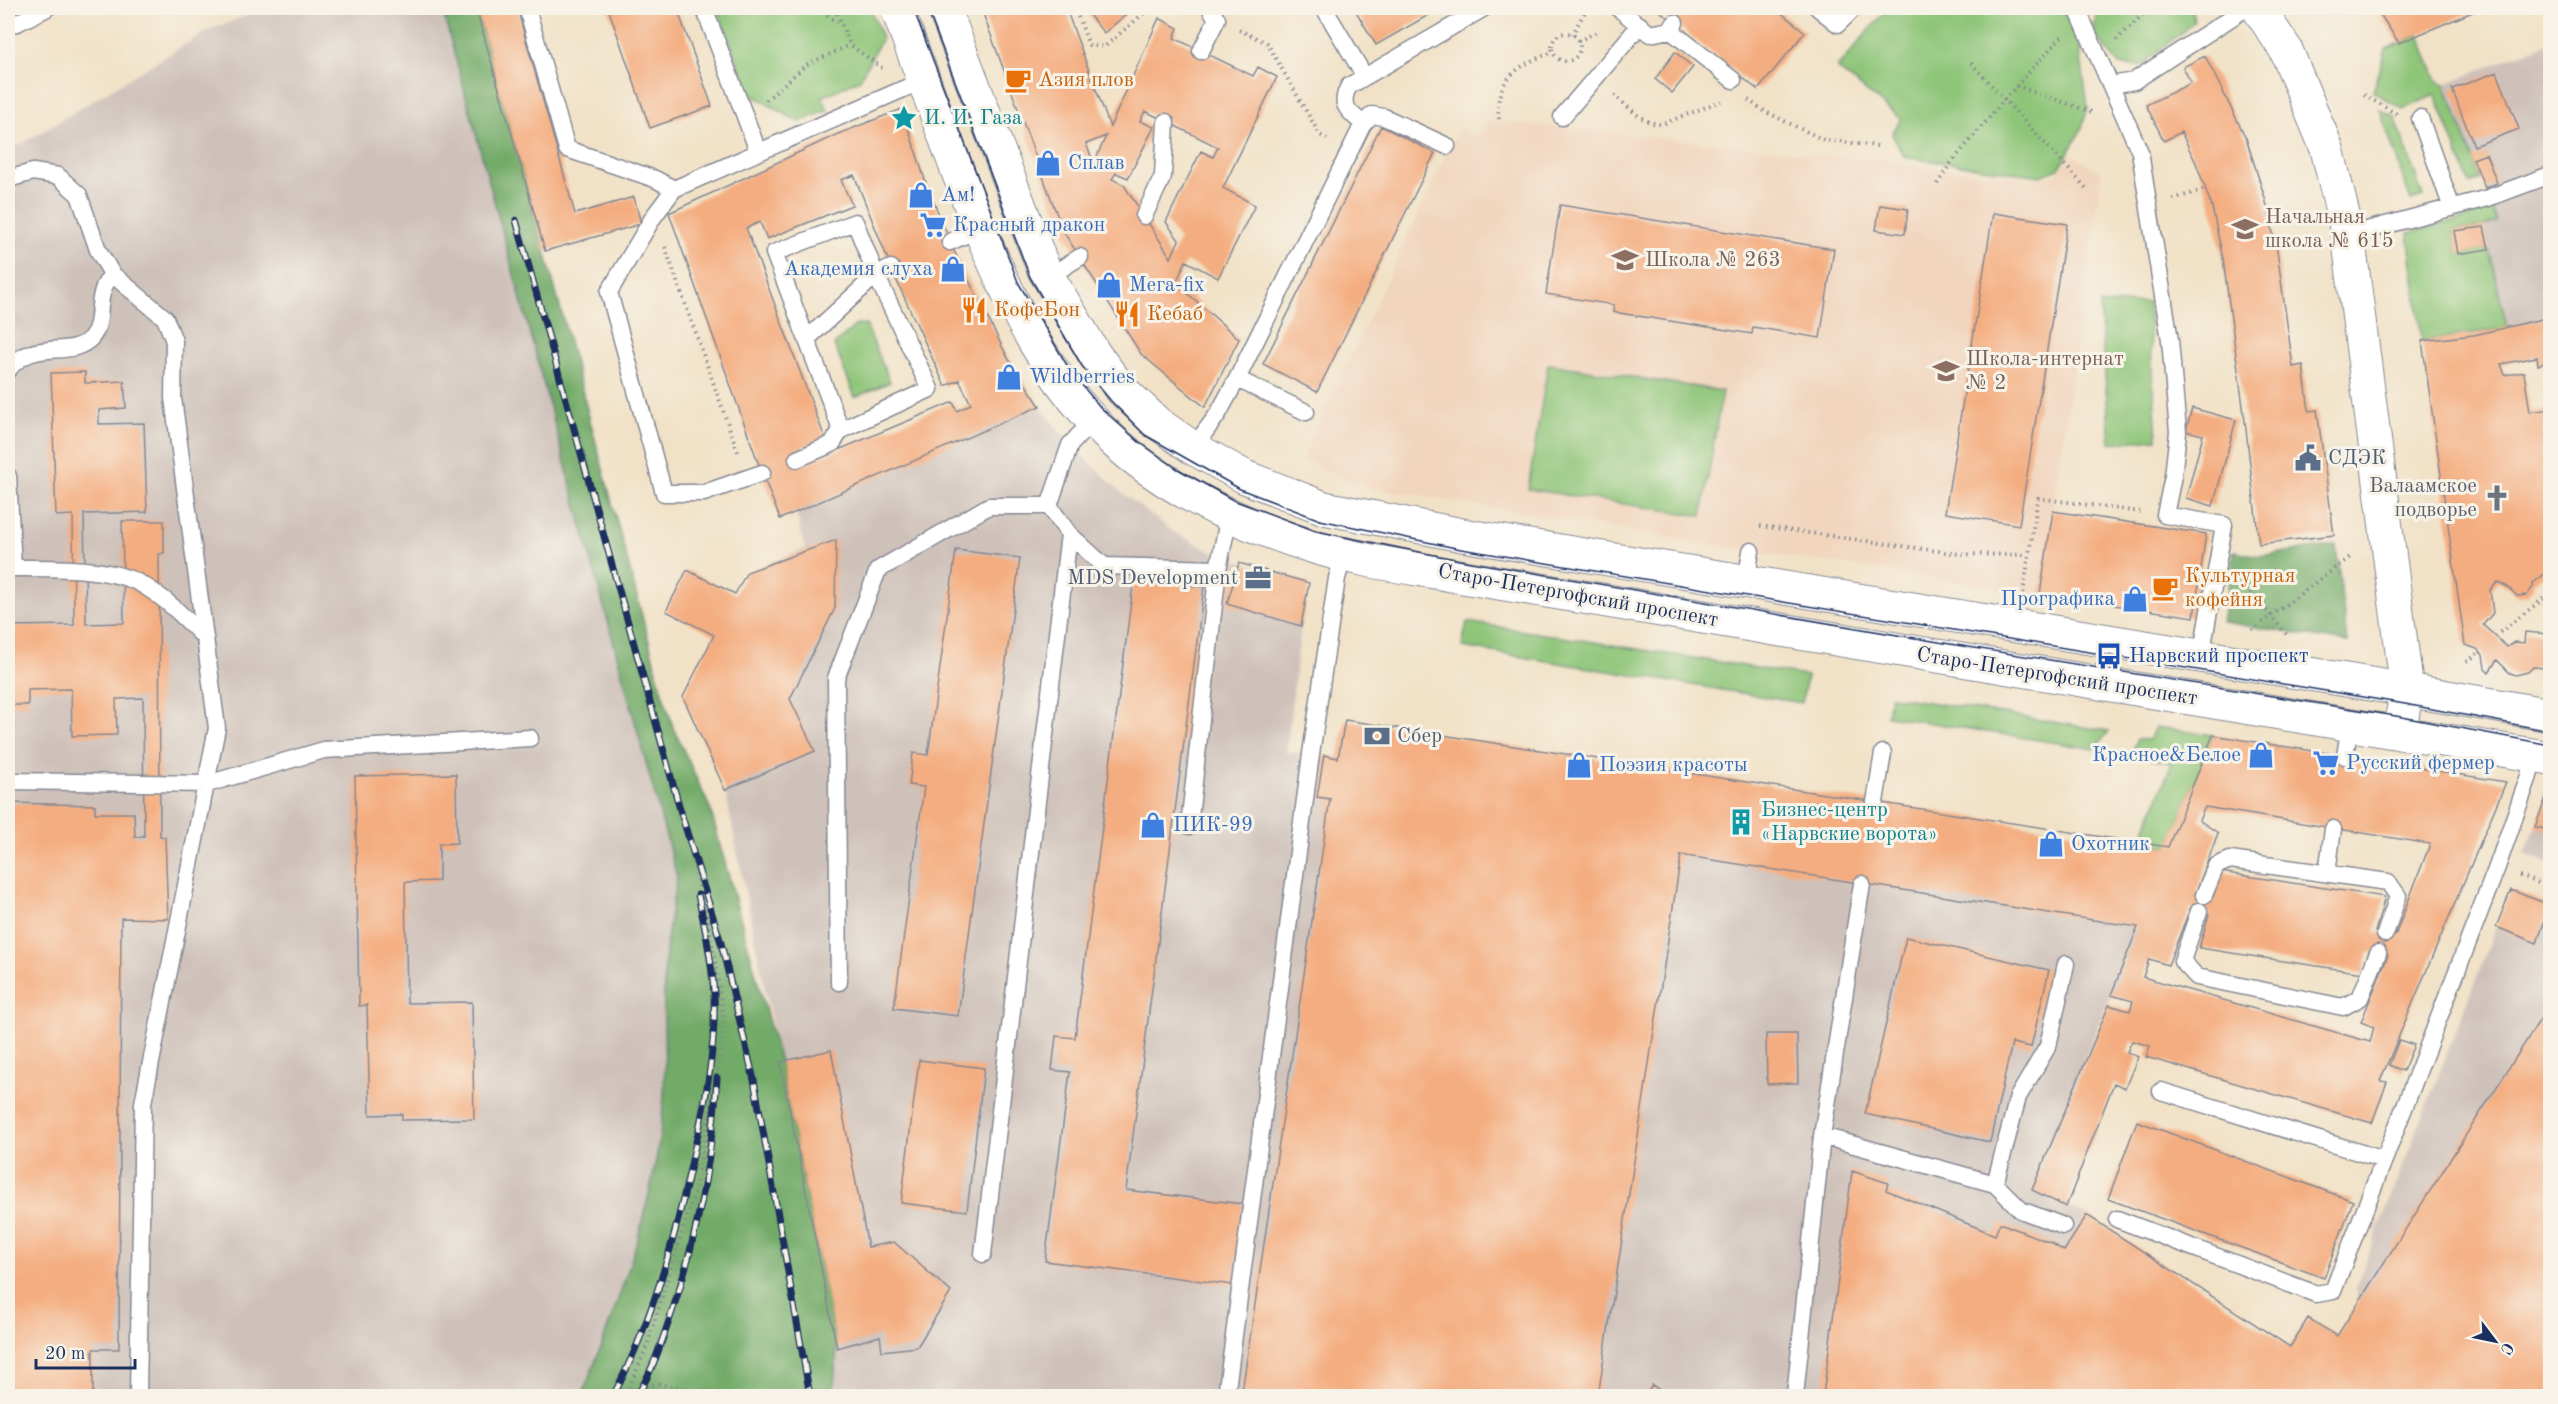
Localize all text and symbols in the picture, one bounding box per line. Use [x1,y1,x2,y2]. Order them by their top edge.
cafe icon: Азия плов [1003,65,1033,95]
place label: Азия плов [1038,70,1134,91]
place icon: И. И. Газа [889,103,919,133]
place label: И. И. Газа [924,108,1022,129]
shop icon: Сплав [1033,148,1063,178]
place label: Сплав [1068,153,1125,174]
shop icon: Ам! [906,180,936,210]
place label: Ам! [941,185,975,206]
place label: Начальная школа № 615 [2265,207,2394,252]
supermarket icon: Красный дракон [918,210,948,240]
school or university icon: Начальная школа № 615 [2230,214,2260,244]
place label: Красный дракон [953,215,1105,236]
school or university icon: Школа № 263 [1610,245,1640,275]
place label: Школа № 263 [1645,250,1781,271]
shop icon: Академия слуха [938,254,968,284]
place label: Академия слуха [784,259,933,280]
shop icon: Мега-fix [1094,270,1124,300]
place label: Мега-fix [1129,275,1205,296]
restaurant icon: КофеБон [959,295,989,325]
restaurant icon: Кебаб [1112,299,1142,329]
place label: КофеБон [994,300,1080,321]
place label: Кебаб [1147,304,1203,325]
place label: Школа-интернат № 2 [1966,349,2124,394]
school or university icon: Школа-интернат № 2 [1931,356,1961,386]
shop icon: Wildberries [994,362,1024,392]
place label: Wildberries [1029,367,1135,388]
public building icon: СДЭК [2293,443,2323,473]
place label: СДЭК [2328,448,2386,469]
place label: Валаамское подворье [2369,476,2477,521]
church icon: Валаамское подворье [2482,483,2512,513]
street label: Старо-Петергофский проспект [1436,561,1720,631]
office icon: MDS Development [1243,563,1273,593]
place label: Культурная кофейня [2185,566,2295,611]
place label: MDS Development [1067,568,1238,589]
cafe icon: Культурная кофейня [2150,573,2180,603]
shop icon: Прографика [2120,584,2150,614]
place label: Прографика [2001,589,2115,610]
bus stop icon: Нарвский проспект [2094,641,2124,671]
street label: Старо-Петергофский проспект [1915,644,2199,710]
place label: Нарвский проспект [2129,646,2309,667]
bank icon: Сбер [1362,721,1392,751]
place label: Сбер [1397,726,1442,747]
shop icon: Красное&Белое [2246,740,2276,770]
place label: Красное&Белое [2092,745,2241,766]
supermarket icon: Русский фермер [2311,748,2341,778]
shop icon: Поэзия красоты [1564,750,1594,780]
place label: Русский фермер [2346,753,2495,774]
place label: Поэзия красоты [1599,755,1748,776]
place label: Бизнес-центр «Нарвские ворота» [1761,800,1938,845]
building icon: Бизнес-центр «Нарвские ворота» [1726,807,1756,837]
shop icon: ПИК-99 [1138,810,1168,840]
place label: ПИК-99 [1173,815,1253,836]
shop icon: Охотник [2036,829,2066,859]
place label: Охотник [2071,834,2150,855]
north arrow [2465,1311,2525,1371]
scale bar [36,1332,135,1370]
text: С [2496,1339,2516,1357]
text: 20 m [45,1345,85,1363]

